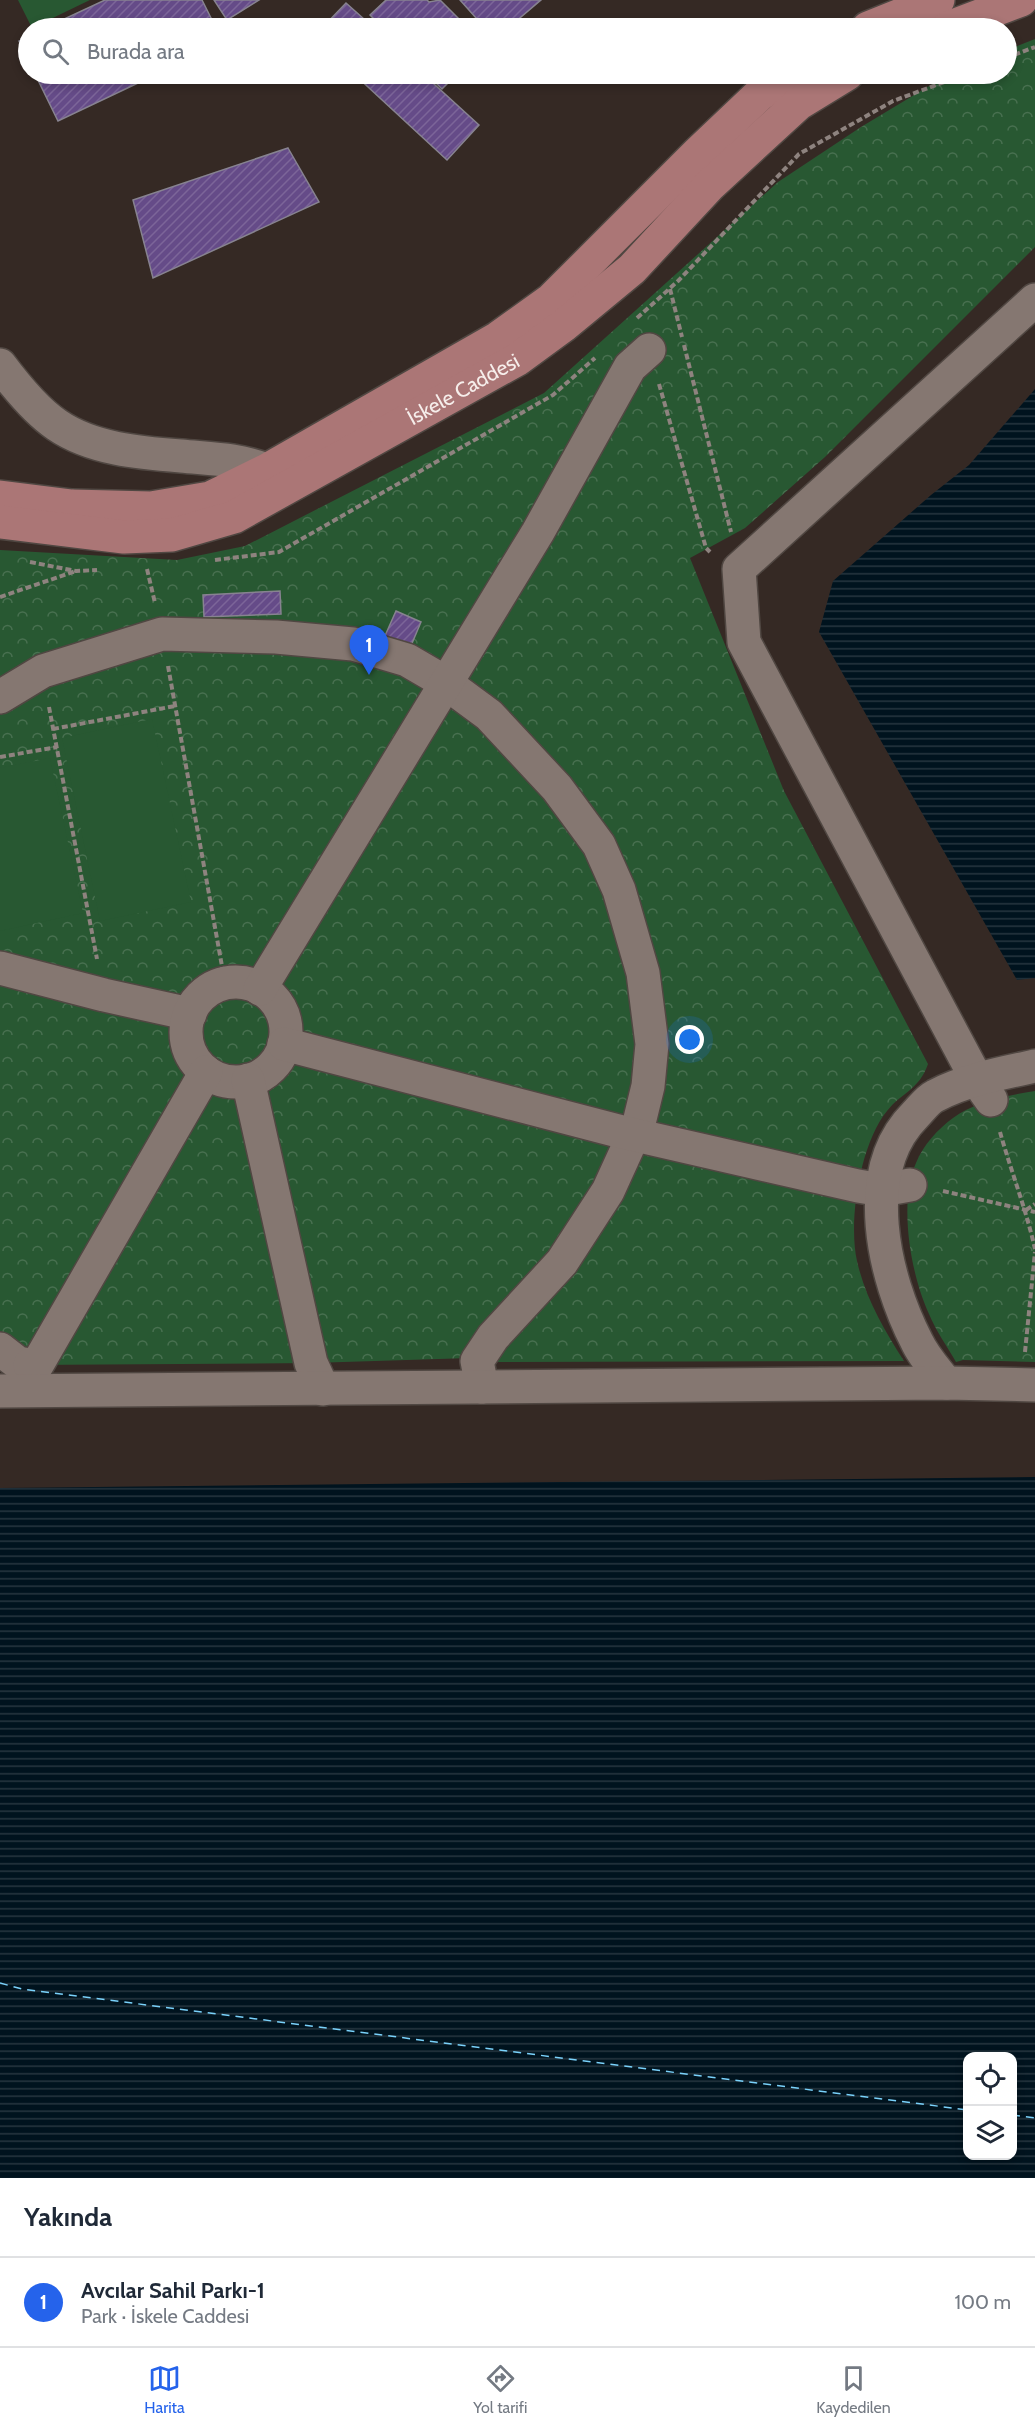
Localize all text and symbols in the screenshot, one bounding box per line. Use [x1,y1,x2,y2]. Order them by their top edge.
search box [18,18,1017,84]
icon: search [39,35,72,68]
text: Burada ara [87,38,185,65]
street label: İskele Caddesi [403,348,524,430]
pin: 1 [350,626,388,675]
your location [675,1025,704,1054]
map controls [963,2052,1017,2160]
button: locate [963,2052,1017,2106]
button: layers [963,2106,1017,2160]
text: Yakında [24,2201,112,2233]
text: Avcılar Sahil Parkı-1 [81,2277,265,2304]
text: 1 [40,2290,47,2314]
text: 100 m [955,2290,1011,2314]
text: Park · İskele Caddesi [81,2304,249,2328]
tab: Harita [144,2362,185,2417]
tab: Yol tarifi [473,2362,527,2417]
tab: Kaydedilen [816,2362,891,2417]

